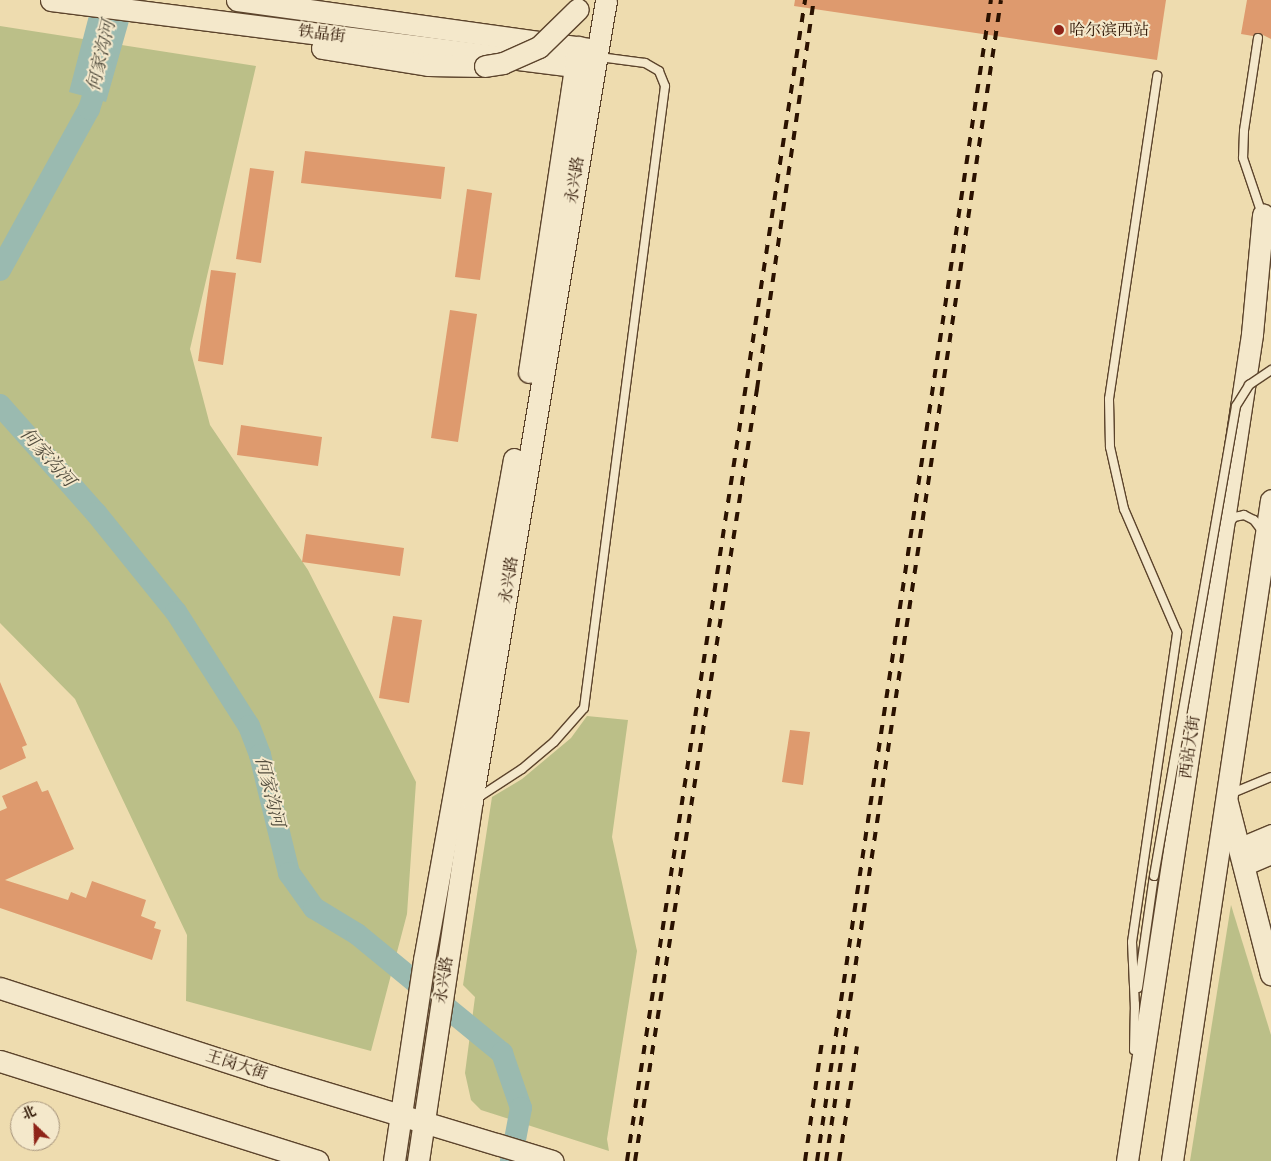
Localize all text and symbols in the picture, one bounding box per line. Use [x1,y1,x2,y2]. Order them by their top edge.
water label: 何家沟河 [83,18,121,94]
place label: 哈尔滨西站 [1069,20,1149,40]
street label: 铁晶街 [297,22,347,46]
marker: 哈尔滨西站 [1053,24,1065,36]
street label: 永兴路 [562,155,588,205]
water label: 何家沟河 [15,424,79,492]
street label: 永兴路 [496,555,522,605]
street label: 西站大街 [1176,714,1204,780]
water label: 何家沟河 [250,754,288,830]
street label: 永兴路 [431,955,457,1005]
street label: 王岗大街 [204,1046,270,1084]
north arrow [10,1101,60,1151]
text: 北 [19,1102,39,1123]

